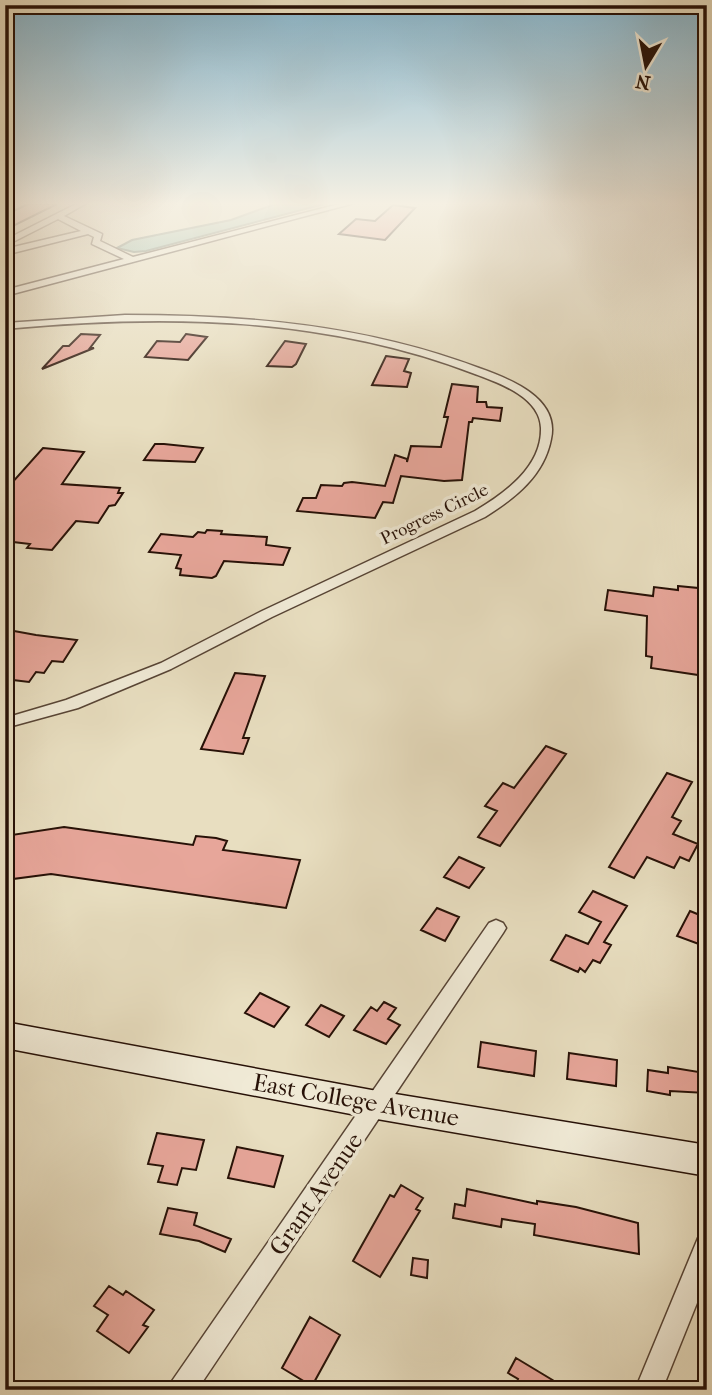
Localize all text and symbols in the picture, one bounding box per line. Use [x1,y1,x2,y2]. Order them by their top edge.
north arrow [610,32,680,102]
text: N [634,70,652,94]
street label: Progress Circle [377,479,492,550]
street label: East College Avenue [251,1068,461,1132]
street label: Grant Avenue [263,1127,369,1261]

